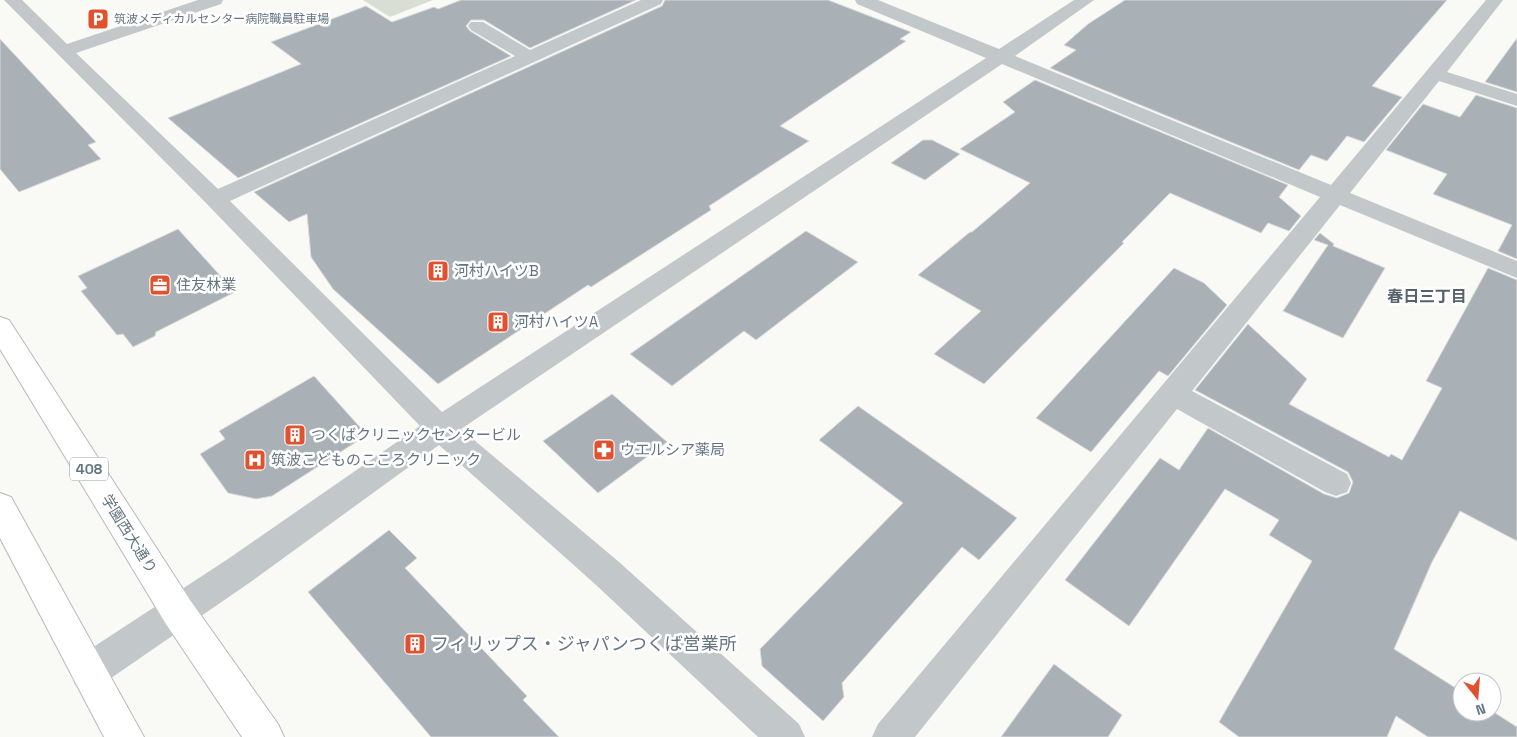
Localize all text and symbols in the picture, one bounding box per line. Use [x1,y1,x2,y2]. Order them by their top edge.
parking icon: 筑波メディカルセンター病院職員駐車場 [86,7,110,31]
place label: 筑波メディカルセンター病院職員駐車場 [114,11,329,27]
building icon: 河村ハイツB [426,259,450,283]
place label: 河村ハイツB [454,261,539,280]
office icon: 住友林業 [148,273,172,297]
place label: 住友林業 [176,275,236,294]
district label: 春日三丁目 [1387,286,1467,307]
building icon: 河村ハイツA [486,310,510,334]
place label: 河村ハイツA [514,312,599,331]
building icon: つくばクリニックセンタービル [283,423,307,447]
place label: つくばクリニックセンタービル [311,425,521,444]
pharmacy icon: ウエルシア薬局 [592,438,616,462]
place label: ウエルシア薬局 [620,440,725,459]
hospital icon: 筑波こどものこころクリニック [243,448,267,472]
place label: 筑波こどものこころクリニック [271,450,481,469]
road number: 408 [70,458,108,480]
street label: 学園西大通り [98,491,161,577]
building icon: フィリップス・ジャパンつくば営業所 [403,632,427,656]
place label: フィリップス・ジャパンつくば営業所 [431,632,737,655]
north arrow [1452,672,1502,722]
text: N [1474,699,1488,719]

